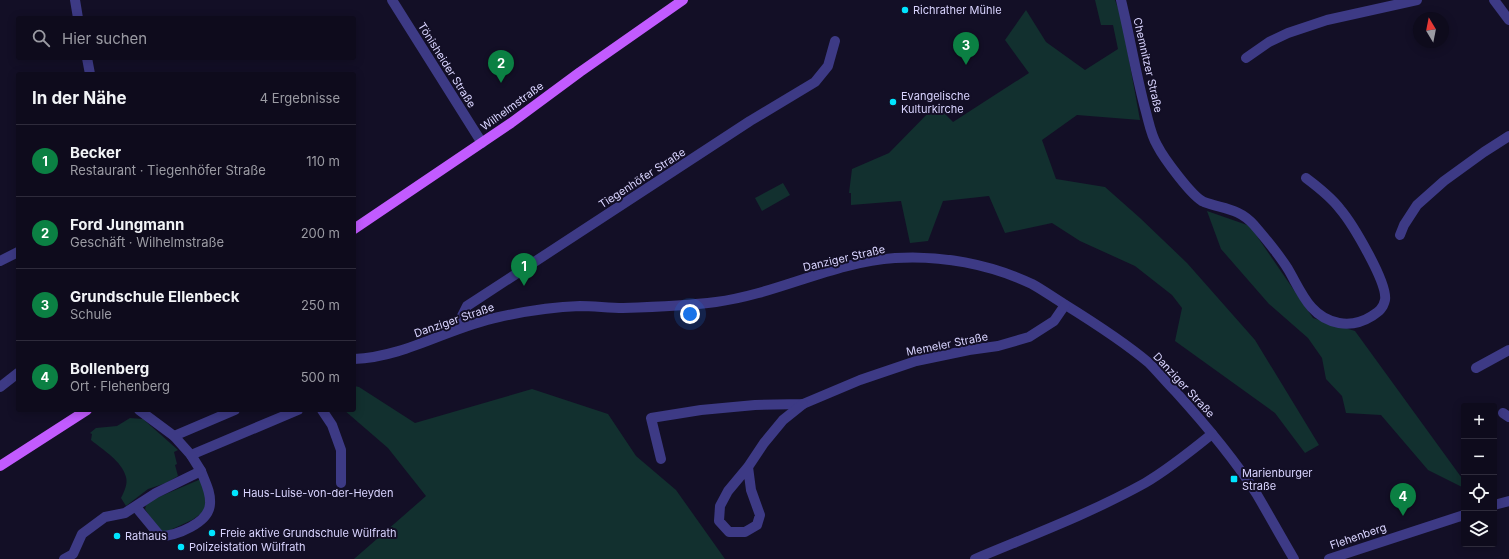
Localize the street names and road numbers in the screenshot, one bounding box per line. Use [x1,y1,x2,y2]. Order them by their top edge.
street label: Chemnitzer Straße [1130,16,1166,114]
street label: Tönisheider Straße [415,20,479,110]
street label: Wilhelmstraße [478,78,546,134]
street label: Tiegenhöfer Straße [596,145,688,211]
street label: Danziger Straße [802,242,886,274]
street label: Danziger Straße [412,300,496,340]
street label: Memeler Straße [905,329,989,359]
street label: Danziger Straße [1150,350,1218,420]
street label: Flehenberg [1328,520,1388,552]

